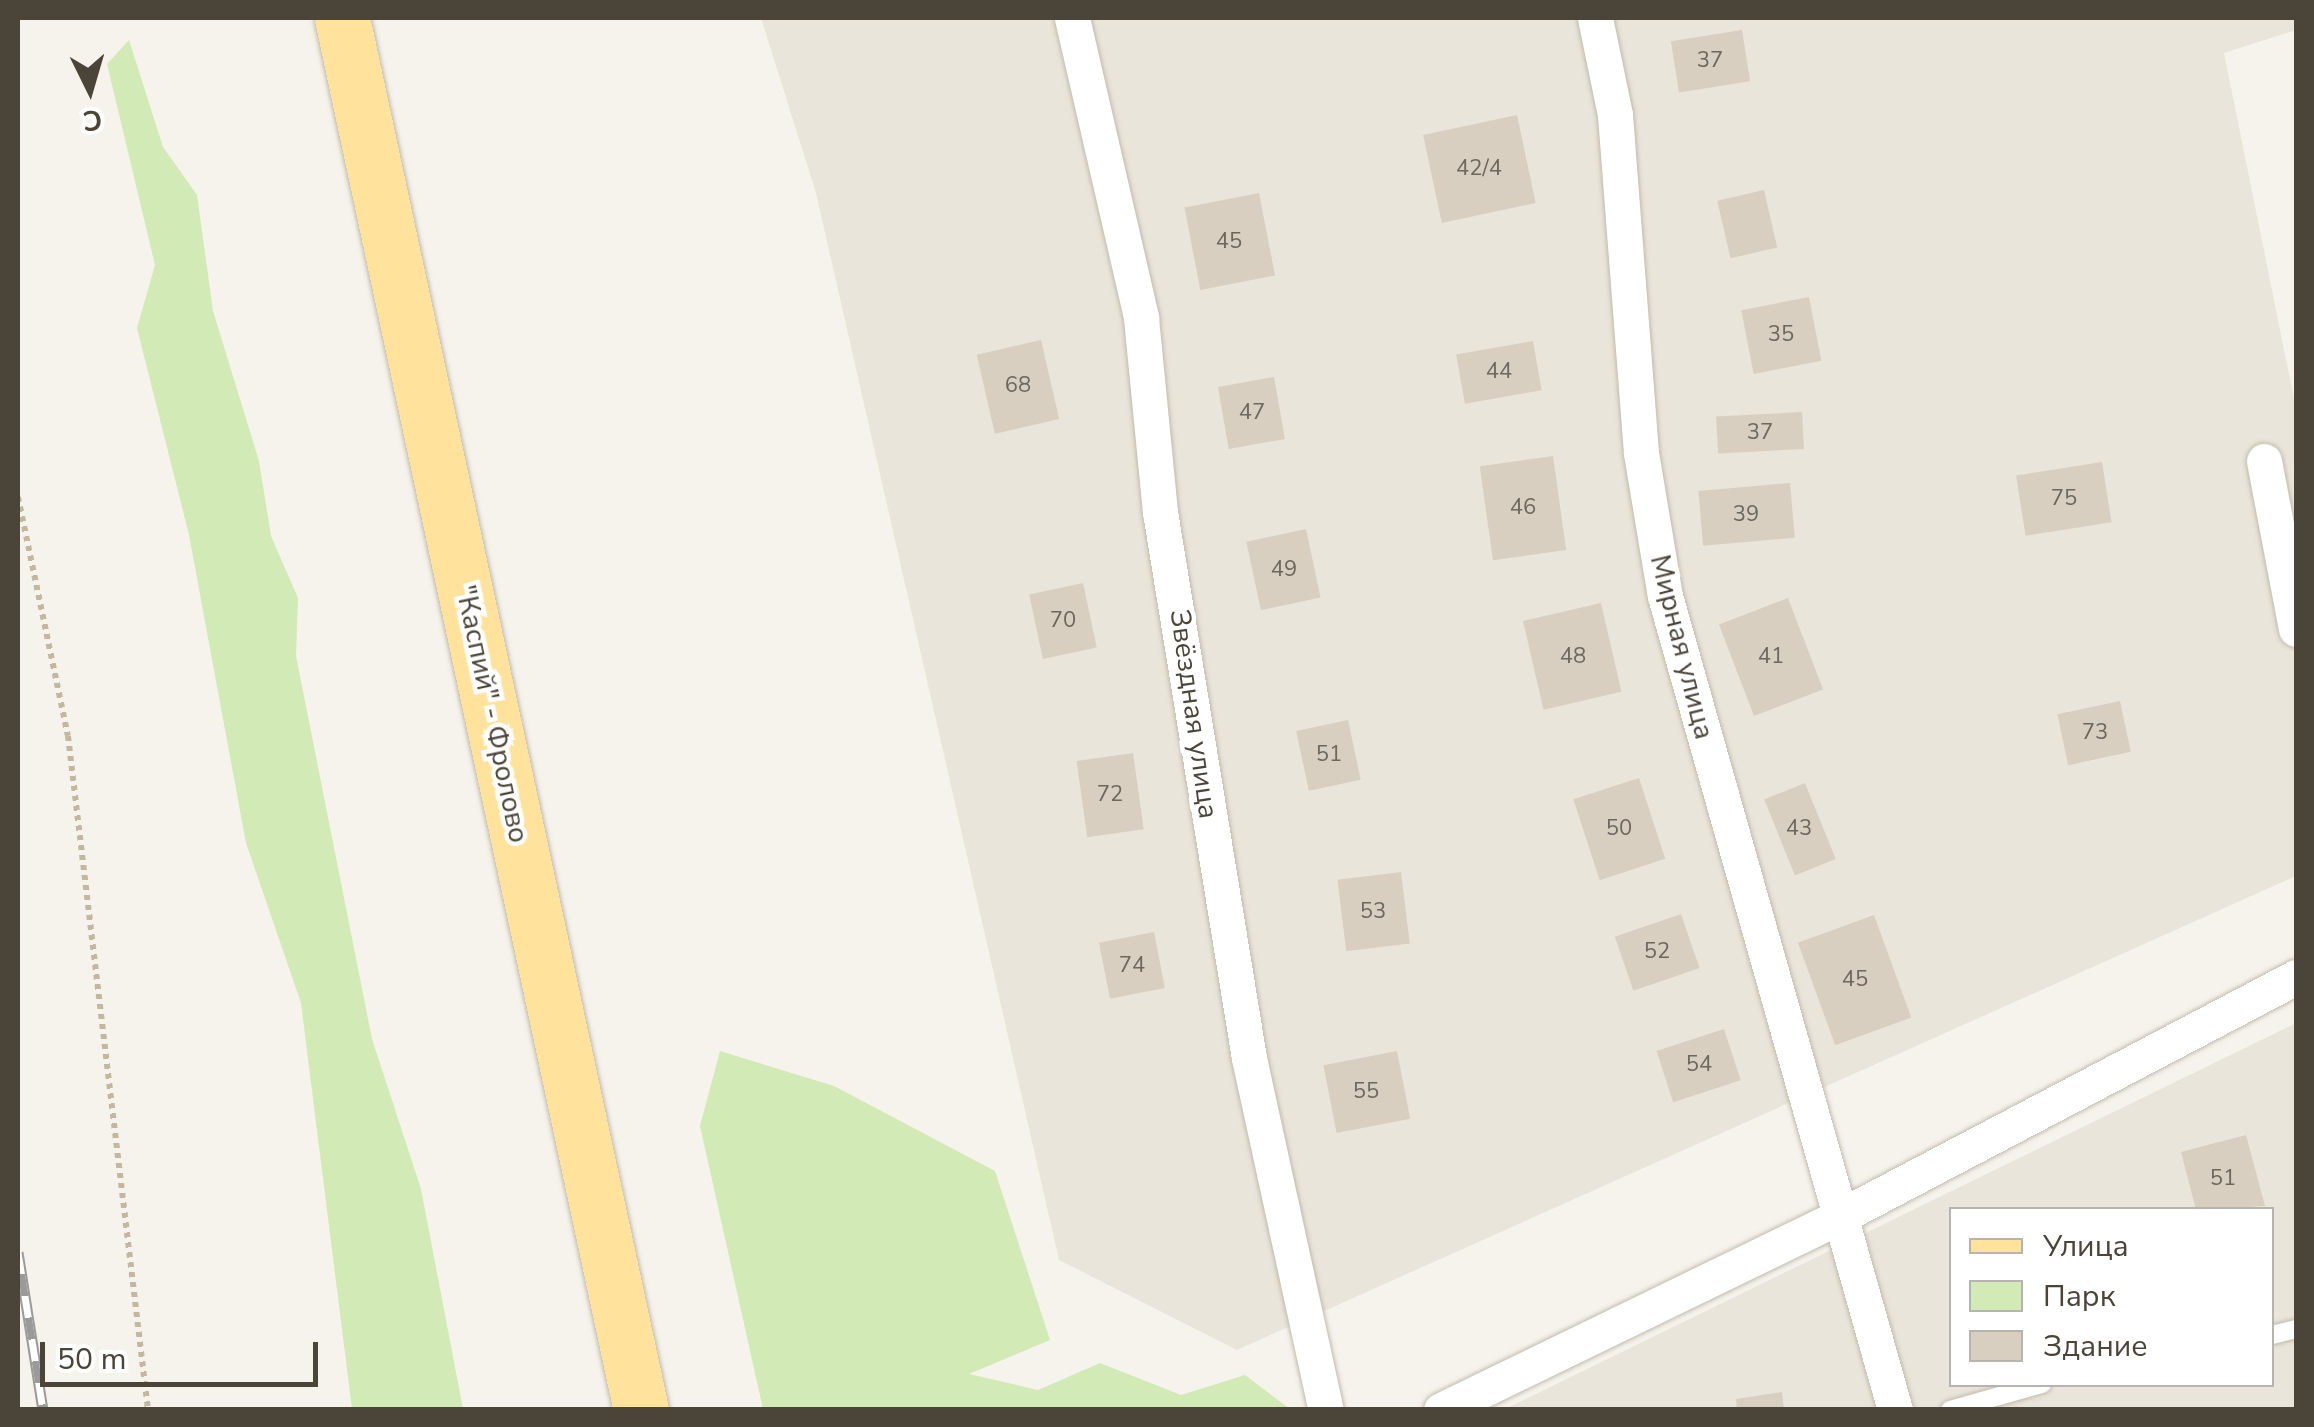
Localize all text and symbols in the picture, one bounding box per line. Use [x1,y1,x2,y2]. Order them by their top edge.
north arrow [40,40,140,140]
house number: 37 [1697,48,1723,74]
text: С [81,100,104,140]
house number: 42/4 [1456,156,1502,182]
house number: 45 [1216,229,1242,255]
house number: 35 [1768,322,1794,348]
house number: 44 [1486,359,1512,385]
house number: 68 [1005,373,1031,399]
house number: 47 [1239,400,1265,426]
house number: 37 [1747,420,1773,446]
house number: 75 [2051,486,2077,512]
house number: 46 [1510,495,1536,521]
house number: 39 [1733,502,1759,528]
street label: Мирная улица [1643,551,1721,743]
house number: 49 [1271,557,1297,583]
street label: "Каспий" - Фролово [448,582,536,846]
street label: Звёздная улица [1163,607,1225,821]
house number: 70 [1050,608,1076,634]
house number: 48 [1560,644,1586,670]
house number: 41 [1758,644,1784,670]
house number: 73 [2082,720,2108,746]
house number: 51 [1316,742,1342,768]
house number: 72 [1097,782,1123,808]
house number: 50 [1606,816,1632,842]
house number: 43 [1786,816,1812,842]
house number: 53 [1360,899,1386,925]
house number: 52 [1644,939,1670,965]
house number: 74 [1119,953,1145,979]
house number: 45 [1842,967,1868,993]
house number: 54 [1686,1052,1712,1078]
house number: 55 [1353,1079,1379,1105]
house number: 51 [2210,1166,2236,1192]
legend [1949,1207,2274,1387]
text: Улица [2043,1226,2129,1267]
text: Парк [2043,1276,2115,1317]
scale bar [45,1322,322,1384]
text: Здание [2043,1326,2148,1367]
text: 50 m [57,1339,126,1380]

